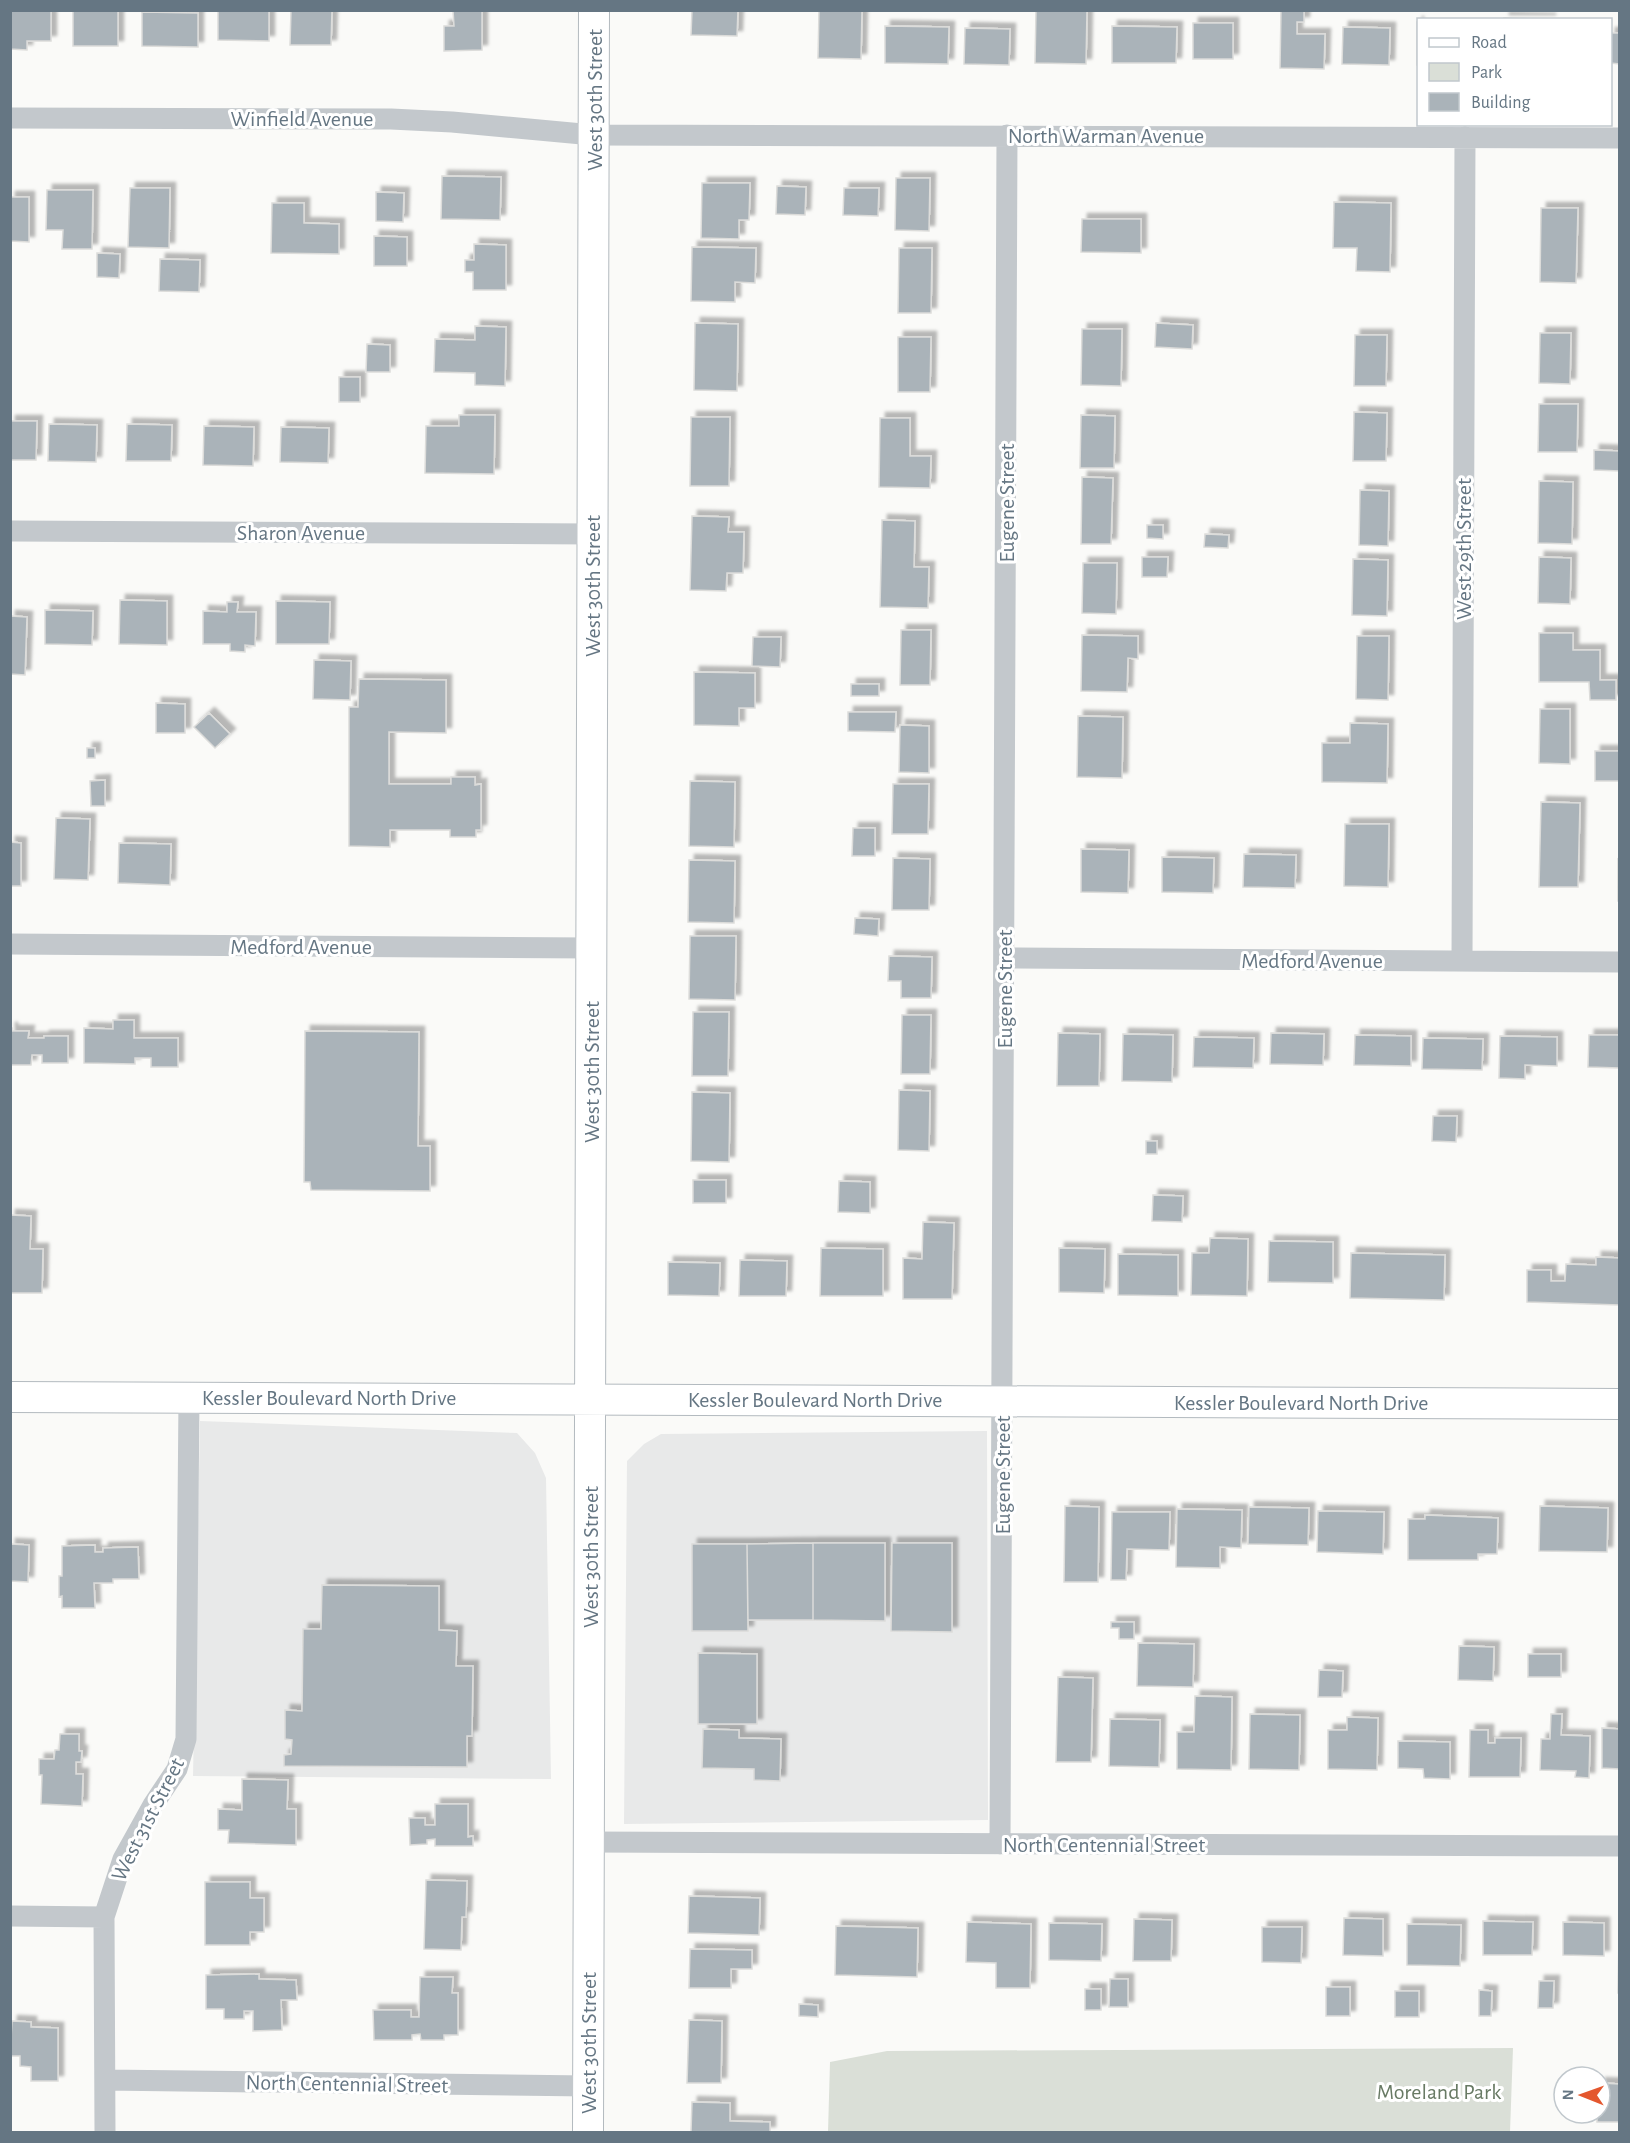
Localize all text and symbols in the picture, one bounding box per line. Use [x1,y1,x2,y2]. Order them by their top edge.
legend [1417,18,1612,126]
street label: West 30th Street [584,29,606,171]
text: Road [1471,34,1507,52]
text: Park [1471,64,1503,82]
text: Building [1471,94,1531,112]
street label: Winfield Avenue [230,108,374,130]
street label: North Warman Avenue [1008,125,1204,147]
street label: Eugene Street [996,443,1018,563]
street label: West 29th Street [1453,478,1475,620]
street label: West 30th Street [582,515,604,657]
street label: Sharon Avenue [237,522,365,544]
street label: Eugene Street [994,929,1016,1049]
street label: Medford Avenue [230,936,372,958]
street label: Medford Avenue [1241,950,1383,972]
street label: West 30th Street [581,1001,603,1143]
street label: Kessler Boulevard North Drive [202,1387,456,1409]
street label: Kessler Boulevard North Drive [688,1389,942,1411]
street label: Kessler Boulevard North Drive [1174,1392,1428,1414]
street label: Eugene Street [992,1415,1014,1535]
street label: West 30th Street [580,1486,602,1628]
street label: West 31st Street [107,1754,188,1885]
street label: North Centennial Street [1003,1834,1205,1856]
street label: West 30th Street [578,1972,600,2114]
north arrow [1552,2065,1612,2125]
street label: North Centennial Street [246,2071,448,2097]
park label: Moreland Park [1377,2081,1501,2103]
text: N [1560,2089,1576,2100]

